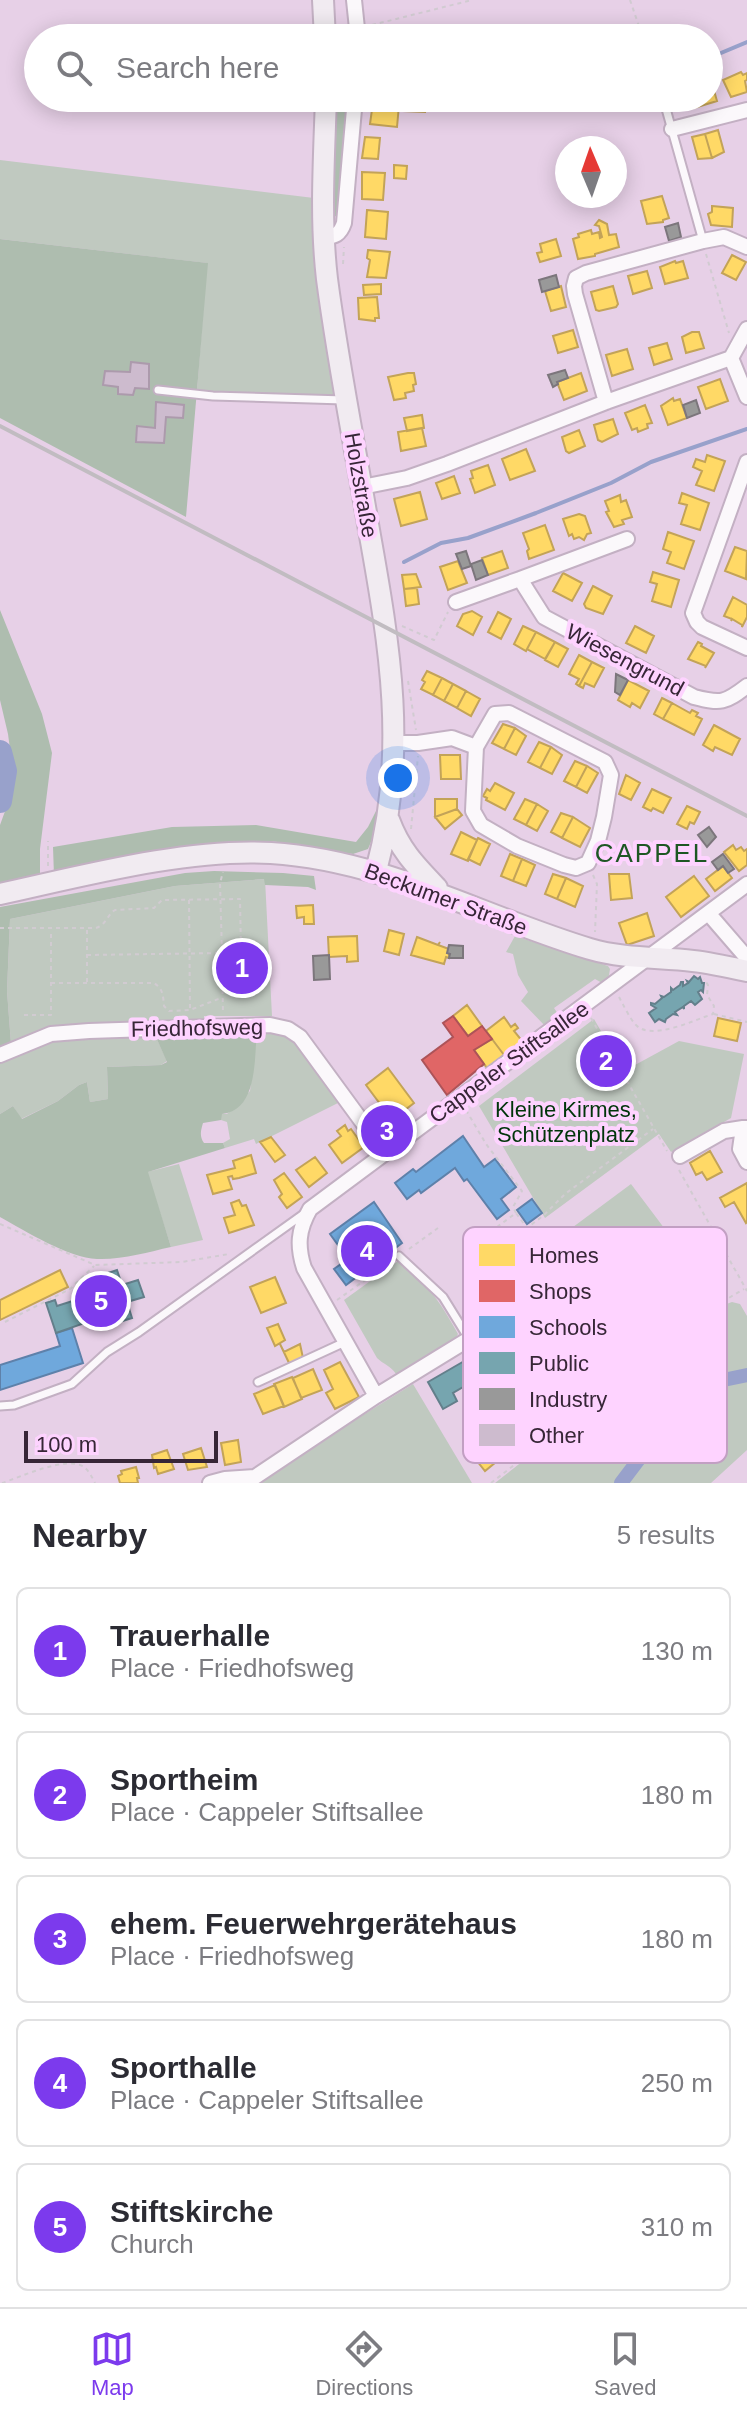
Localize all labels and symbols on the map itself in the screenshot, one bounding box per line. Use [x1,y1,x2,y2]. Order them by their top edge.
north arrow [555,136,627,208]
street label: Holzstraße [339,430,383,540]
street label: Wiesengrund [562,619,688,701]
your location [378,758,418,798]
district label: CAPPEL [595,838,709,868]
street label: Beckumer Straße [361,858,531,940]
pin: 1 [216,938,268,998]
street label: Cappeler Stiftsallee [424,996,594,1128]
street label: Friedhofsweg [131,1014,263,1042]
pin: 2 [580,1031,632,1091]
park label: Kleine Kirmes, Schützenplatz [495,1097,637,1147]
pin: 3 [361,1101,413,1161]
pin: 4 [341,1221,393,1281]
legend [463,1227,727,1463]
text: Homes [529,1243,599,1268]
pin: 5 [75,1271,127,1331]
text: Shops [529,1279,591,1304]
text: Schools [529,1315,607,1340]
text: Public [529,1351,589,1376]
text: Industry [529,1387,607,1412]
text: Other [529,1423,584,1448]
scale bar [24,1427,218,1463]

